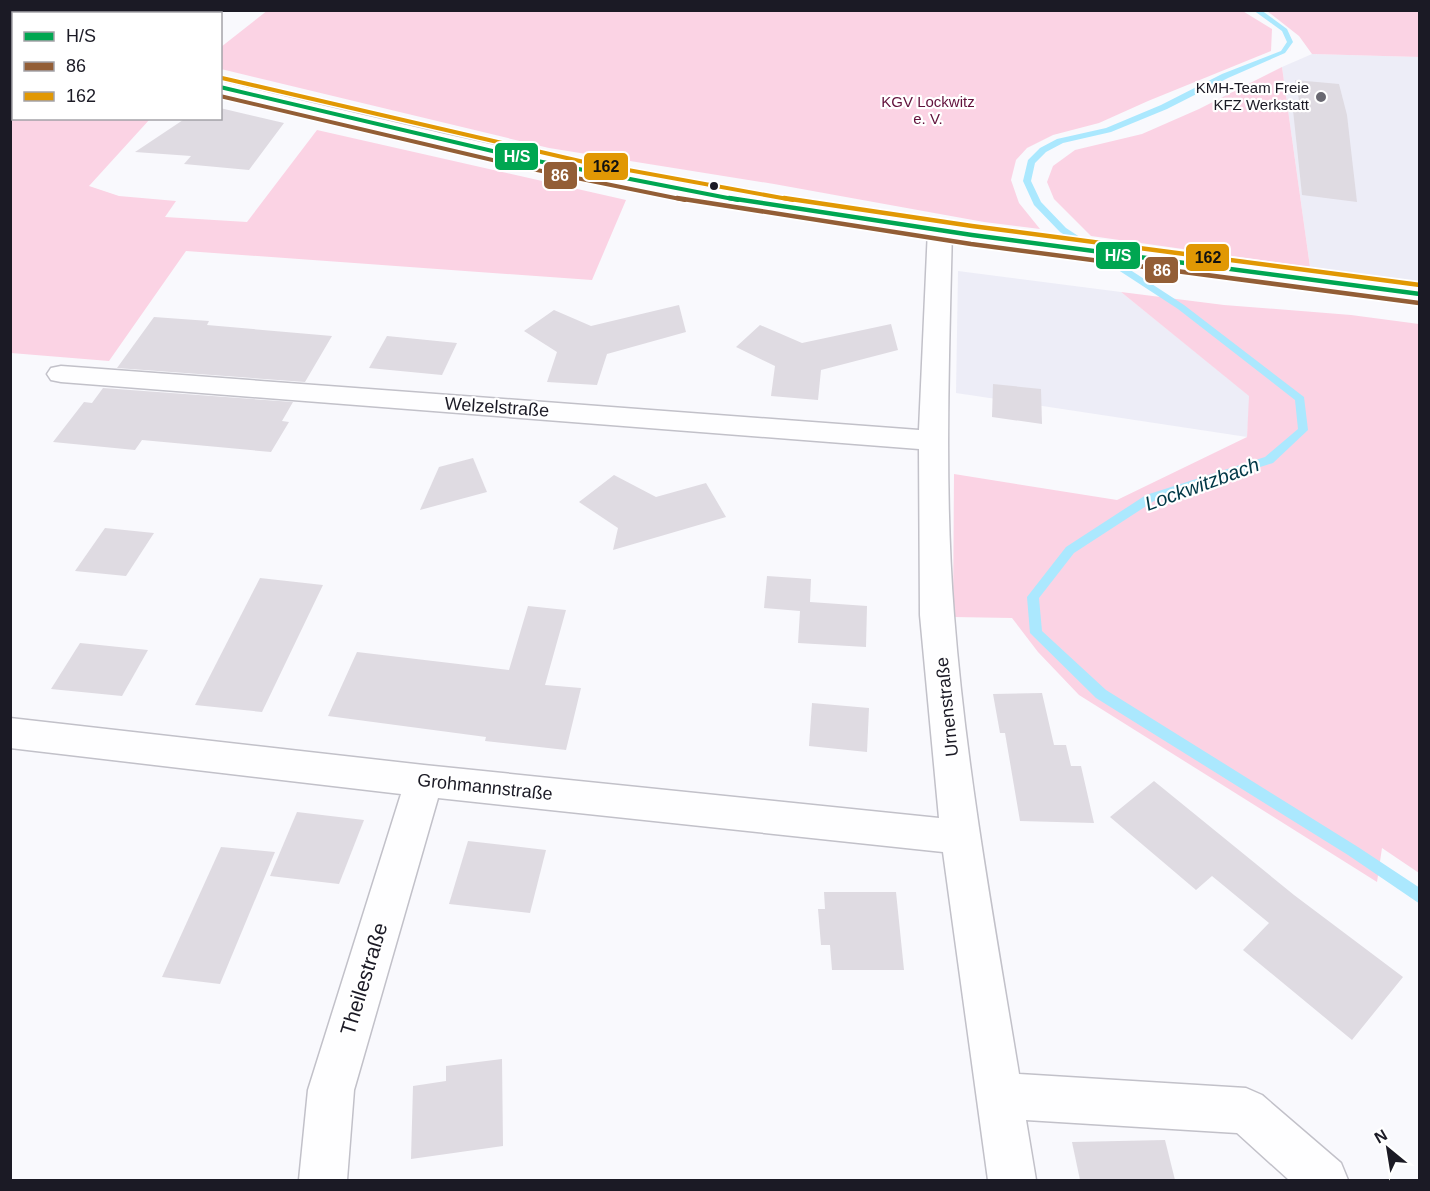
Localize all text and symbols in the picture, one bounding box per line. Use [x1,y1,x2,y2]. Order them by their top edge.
legend [12,12,222,120]
text: H/S [66,26,96,46]
text: 86 [66,56,86,76]
place label: KMH-Team Freie KFZ Werkstatt [1196,79,1310,113]
text: 162 [66,86,96,106]
marker: KMH-Team Freie KFZ Werkstatt [1314,90,1328,104]
park label: KGV Lockwitz e. V. [881,93,975,127]
line badge: H/S [494,142,539,171]
text: H/S [504,148,531,165]
line badge: 162 [583,152,629,181]
text: 162 [593,158,619,175]
line badge: 86 [543,161,578,190]
text: 86 [551,167,569,184]
unlabelled marker [708,180,720,192]
line badge: H/S [1095,241,1141,270]
line badge: 162 [1185,243,1230,272]
text: H/S [1105,247,1132,264]
text: 162 [1195,249,1221,266]
line badge: 86 [1144,256,1179,284]
text: 86 [1153,262,1171,279]
street label: Welzelstraße [444,393,550,421]
water label: Lockwitzbach [1142,453,1262,515]
street label: Urnenstraße [932,656,962,758]
street label: Grohmannstraße [416,770,554,804]
street label: Theilestraße [335,920,392,1038]
north arrow [1358,1119,1418,1179]
text: N [1371,1126,1390,1147]

